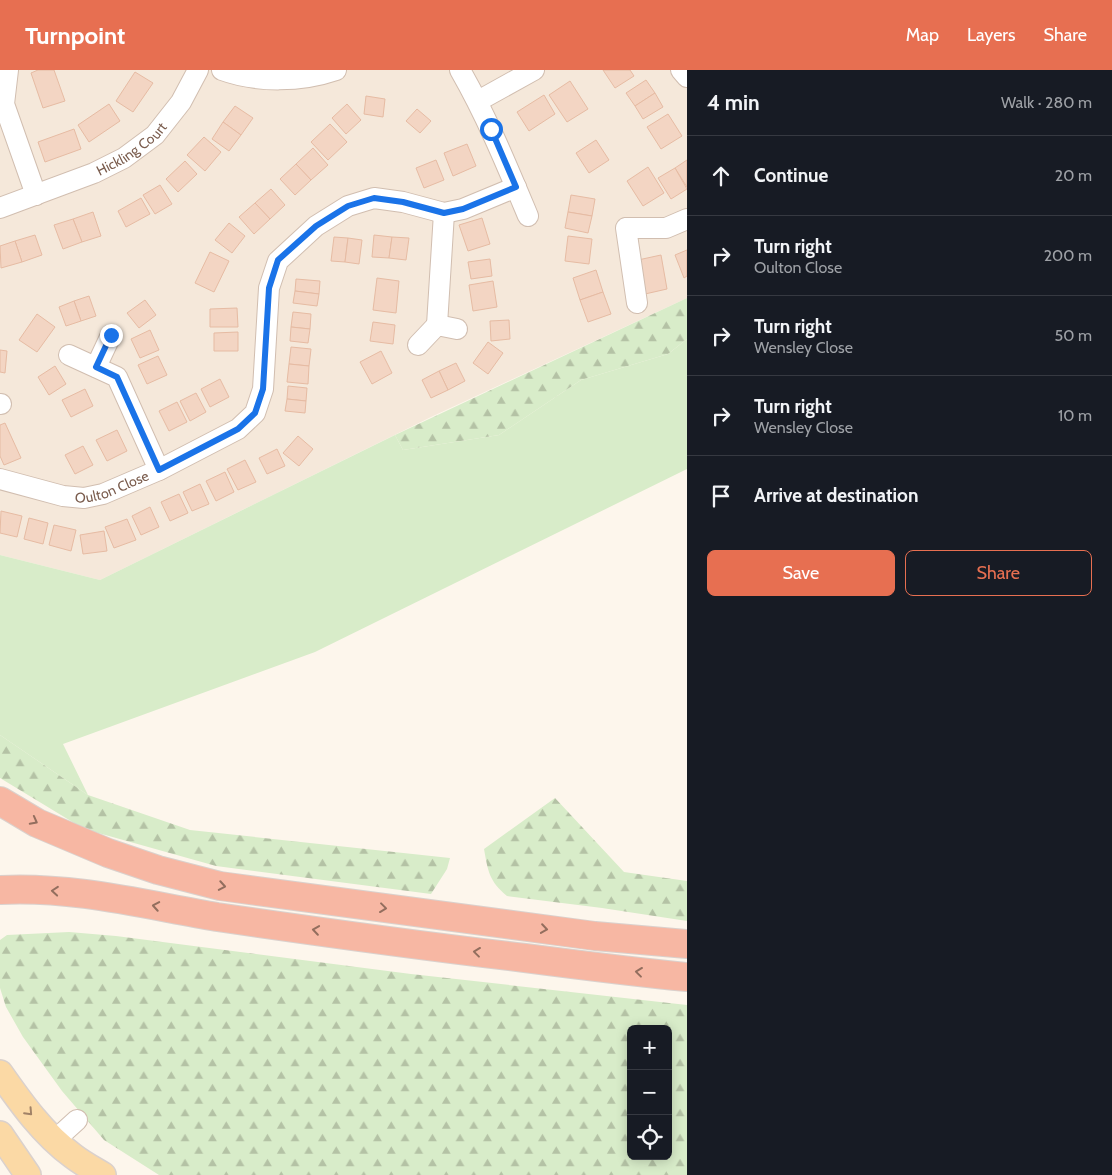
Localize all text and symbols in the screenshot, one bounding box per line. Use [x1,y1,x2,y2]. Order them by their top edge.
text: Turnpoint [25,21,125,50]
text: Map [906,24,939,46]
text: Layers [967,24,1016,46]
text: Share [1044,24,1087,46]
text: 4 min [707,90,760,115]
text: Walk · 280 m [1001,93,1092,112]
street label: Hickling Court [93,118,171,179]
route start [480,118,503,141]
icon: ahead [707,162,735,190]
text: Continue [754,164,828,187]
text: 20 m [1055,166,1092,185]
text: Turn right [754,235,832,258]
icon: right [707,242,735,270]
text: 200 m [1044,246,1092,265]
text: Oulton Close [754,258,842,277]
text: Turn right [754,315,832,338]
icon: right [707,322,735,350]
route end [100,324,123,347]
text: 50 m [1055,326,1092,345]
text: Wensley Close [754,338,853,357]
text: Turn right [754,395,832,418]
icon: right [707,402,735,430]
text: 10 m [1058,406,1092,425]
text: Wensley Close [754,418,853,437]
street label: Oulton Close [74,466,151,507]
icon: arrive [707,482,735,510]
text: Arrive at destination [754,484,918,507]
button: Save [707,550,895,596]
button: Share [905,550,1092,596]
one-way arrow [29,814,38,824]
one-way arrow [218,880,227,890]
one-way arrow [51,886,59,897]
one-way arrow [151,901,160,911]
one-way arrow [380,902,388,913]
one-way arrow [541,923,549,934]
one-way arrow [312,926,321,936]
one-way arrow [473,947,481,958]
one-way arrow [634,967,642,978]
map controls [627,1025,672,1160]
button: + [627,1025,672,1070]
button: − [627,1070,672,1115]
one-way arrow [23,1107,32,1116]
button: locate [627,1115,672,1160]

